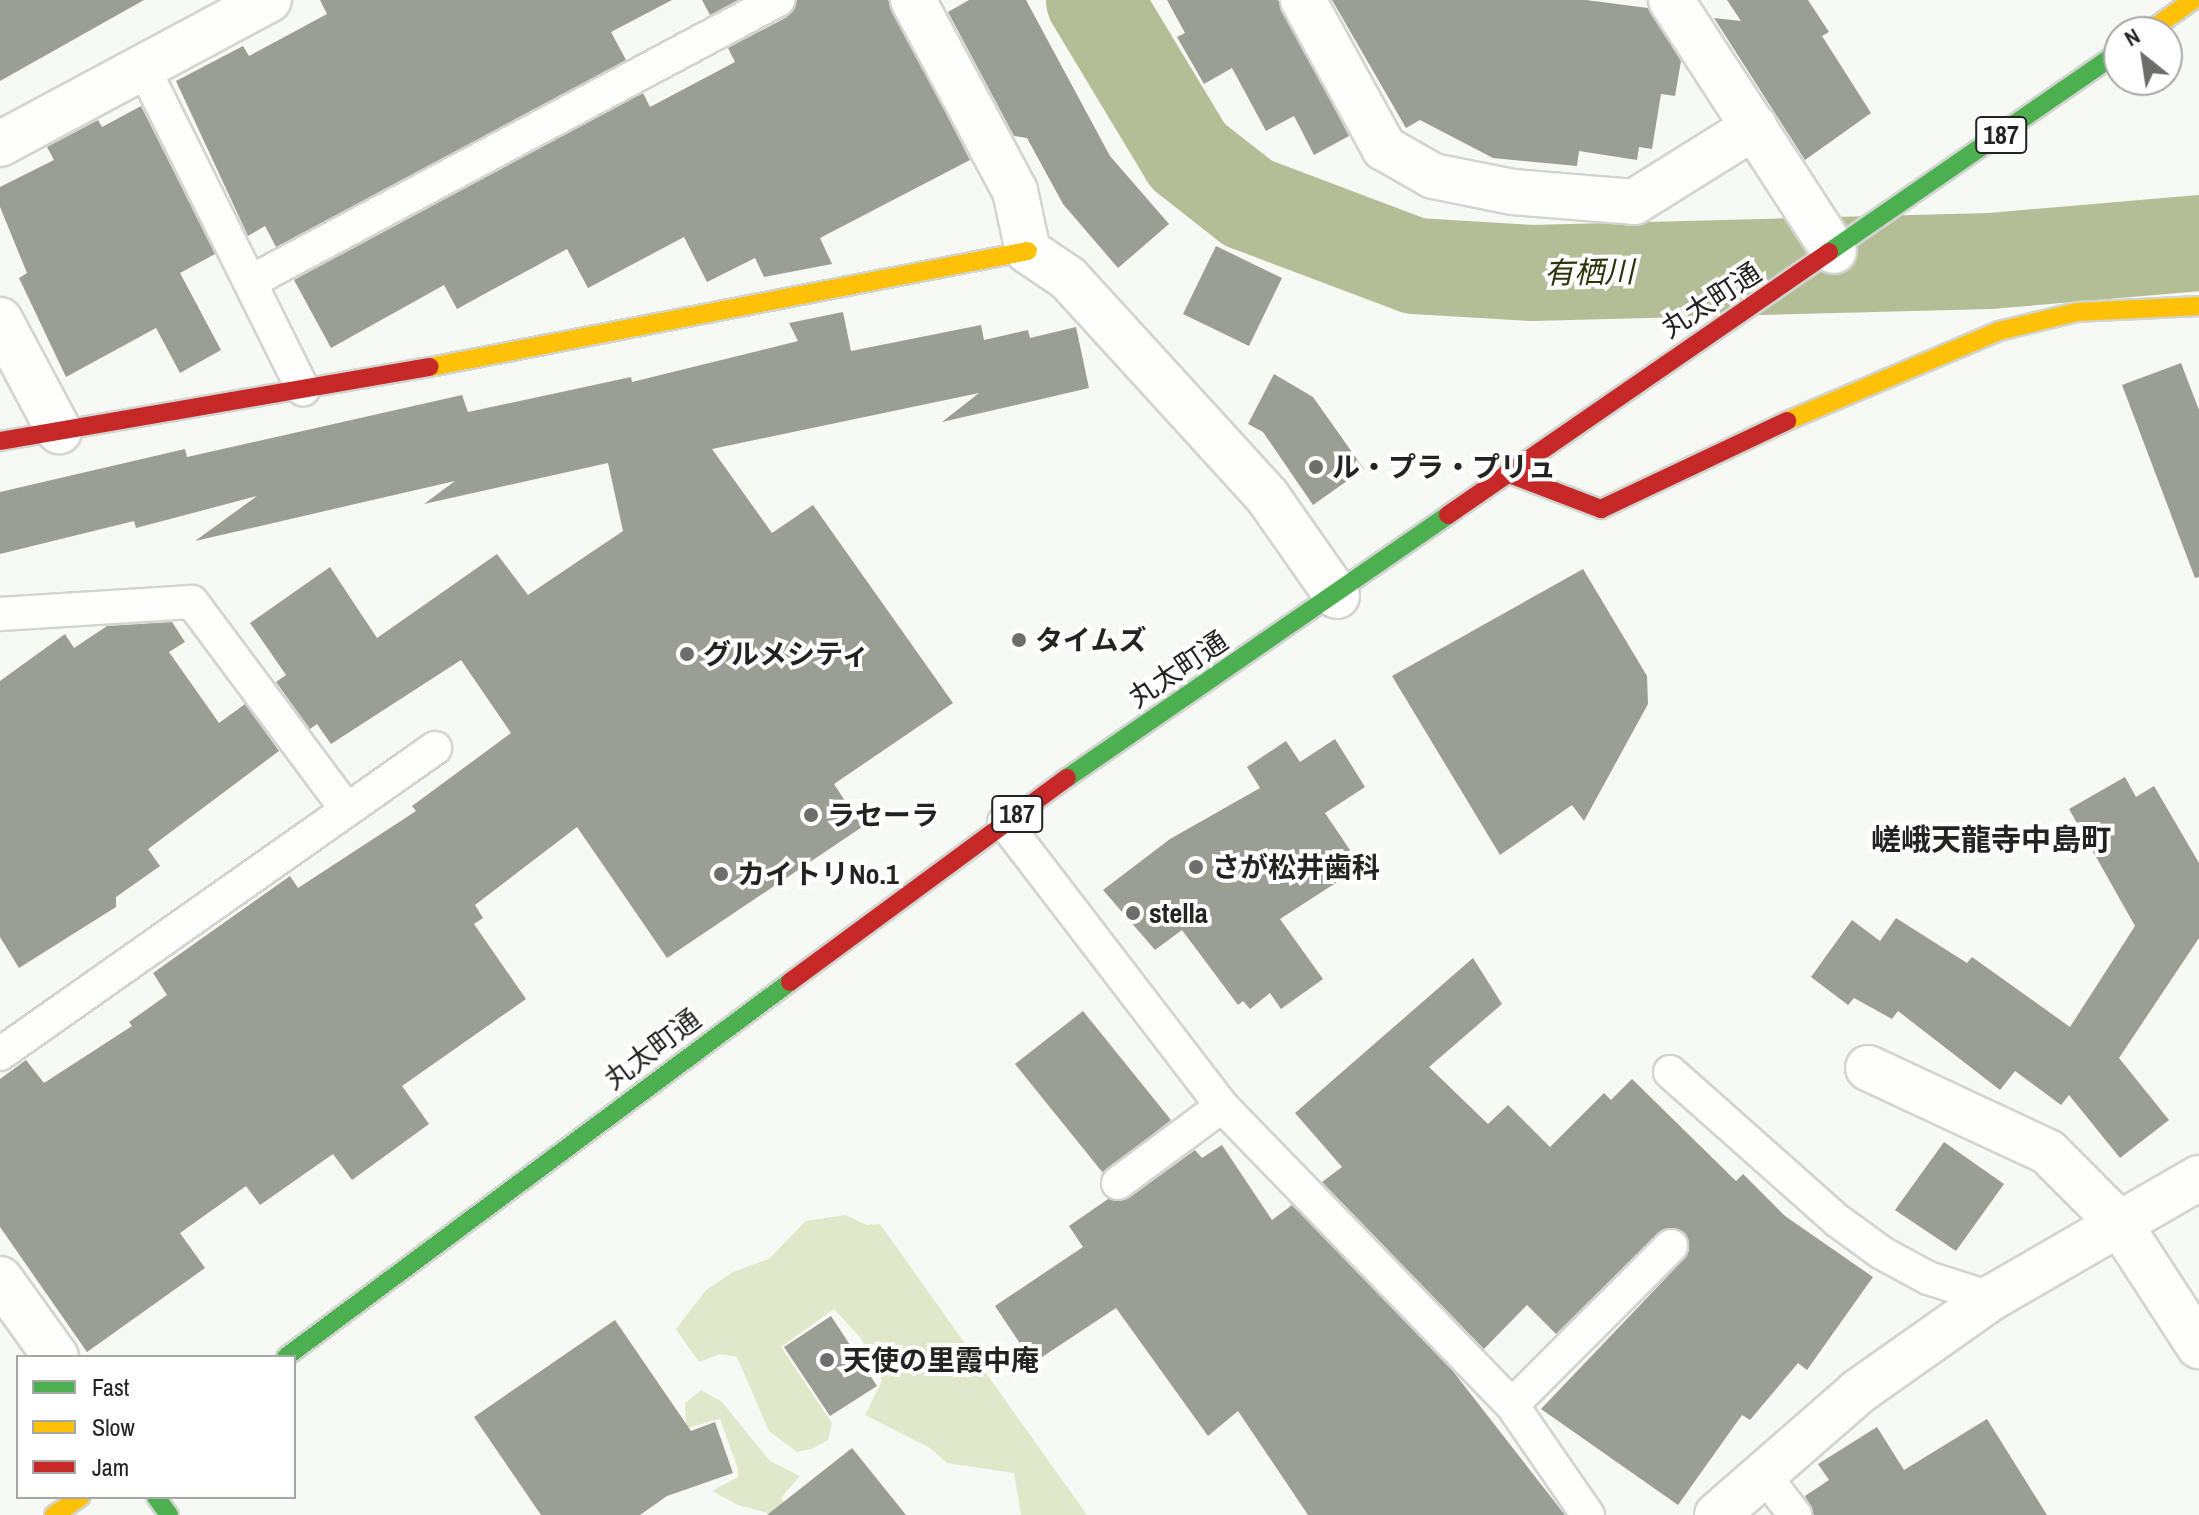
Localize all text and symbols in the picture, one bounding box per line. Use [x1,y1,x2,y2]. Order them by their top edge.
north arrow [2103,16,2183,96]
text: N [2119,21,2145,53]
road number: 187 [1975,113,2027,157]
water label: 有栖川 [1544,253,1634,291]
street label: 丸太町通 [1655,255,1767,345]
place label: ル・プラ・プリュ [1332,450,1556,484]
marker: ル・プラ・プリュ [1307,458,1325,476]
place label: タイムズ [1035,623,1147,657]
street label: 丸太町通 [1122,624,1234,714]
marker: タイムズ [1010,631,1028,649]
place label: グルメシティ [703,637,871,671]
marker: グルメシティ [678,645,696,663]
road number: 187 [991,792,1043,836]
place label: ラセーラ [827,798,939,832]
marker: ラセーラ [802,806,820,824]
district label: 嵯峨天龍寺中島町 [1871,821,2111,857]
place label: さが松井歯科 [1212,850,1380,884]
place label: カイトリNo.1 [737,857,899,891]
marker: さが松井歯科 [1187,858,1205,876]
marker: カイトリNo.1 [712,865,730,883]
place label: stella [1149,896,1208,930]
marker: stella [1124,904,1142,922]
street label: 丸太町通 [597,1002,707,1096]
place label: 天使の里霞中庵 [843,1343,1039,1377]
marker: 天使の里霞中庵 [818,1351,836,1369]
legend [16,1355,296,1499]
text: Fast [92,1371,129,1403]
text: Slow [92,1411,135,1443]
text: Jam [92,1451,129,1483]

